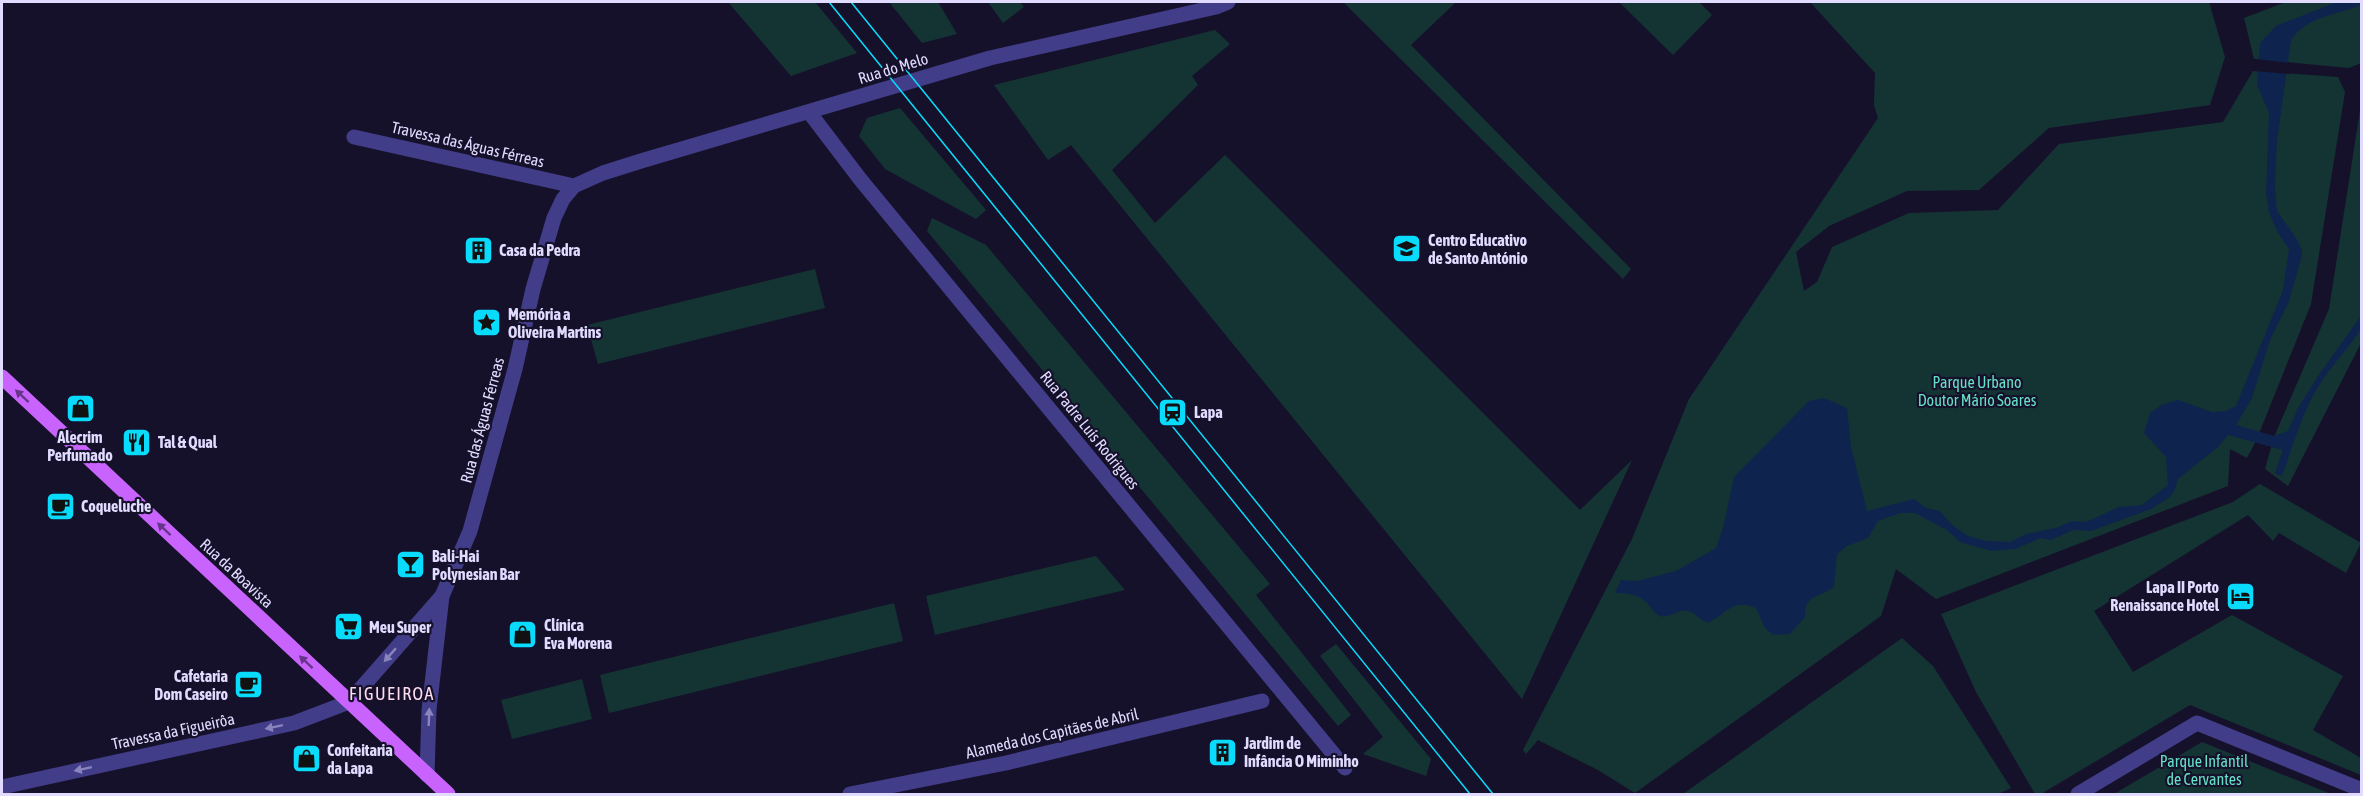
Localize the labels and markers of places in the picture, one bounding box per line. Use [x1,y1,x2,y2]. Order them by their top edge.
place label: Centro Educativo de Santo António [1428,231,1528,267]
school or university icon: Centro Educativo de Santo António [1391,233,1423,265]
building icon: Casa da Pedra [462,234,494,266]
place label: Casa da Pedra [499,241,580,259]
place label: Memória a Oliveira Martins [508,305,601,341]
place icon: Memória a Oliveira Martins [471,307,503,339]
shop icon: Alecrim Perfumado [64,393,96,425]
station icon: Lapa [1157,396,1189,428]
place label: Lapa [1194,403,1223,421]
restaurant icon: Tal & Qual [121,426,153,458]
place label: Alecrim Perfumado [47,428,113,464]
place label: Tal & Qual [158,433,218,451]
cafe icon: Coqueluche [44,490,76,522]
place label: Coqueluche [81,497,151,515]
place label: Bali-Hai Polynesian Bar [432,547,520,583]
bar icon: Bali-Hai Polynesian Bar [395,549,427,581]
place label: Lapa II Porto Renaissance Hotel [2110,578,2220,614]
hotel icon: Lapa II Porto Renaissance Hotel [2224,580,2256,612]
supermarket icon: Meu Super [332,611,364,643]
place label: Clínica Eva Morena [544,616,612,652]
place label: Meu Super [369,618,431,636]
shop icon: Clínica Eva Morena [507,618,539,650]
place label: Cafetaria Dom Caseiro [154,667,228,703]
cafe icon: Cafetaria Dom Caseiro [233,669,265,701]
place label: Jardim de Infância O Miminho [1243,734,1359,770]
building icon: Jardim de Infância O Miminho [1207,736,1239,768]
place label: Confeitaria da Lapa [327,741,393,777]
shop icon: Confeitaria da Lapa [290,743,322,775]

